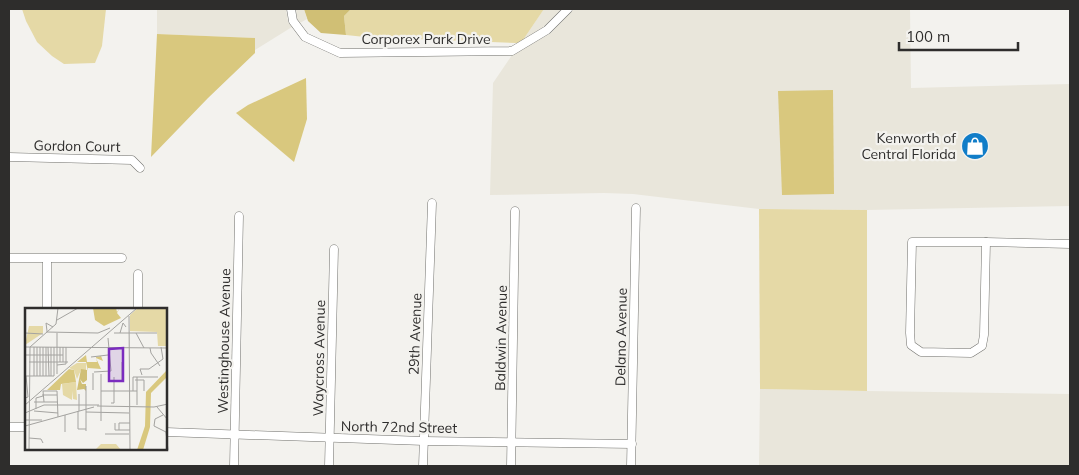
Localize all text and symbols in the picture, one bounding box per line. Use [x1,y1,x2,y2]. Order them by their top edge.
scale bar [899,20,1018,52]
text: 100 m [906,27,950,46]
street label: Corporex Park Drive [361,30,491,48]
place label: Kenworth of Central Florida [861,129,956,163]
shop icon: Kenworth of Central Florida [960,131,990,161]
street label: Gordon Court [33,136,121,156]
street label: Westinghouse Avenue [214,268,234,414]
street label: Baldwin Avenue [491,285,511,391]
street label: Delano Avenue [611,288,631,386]
street label: 29th Avenue [405,293,425,375]
street label: Waycross Avenue [309,300,329,416]
inset map [25,308,168,450]
street label: North 72nd Street [341,417,457,437]

